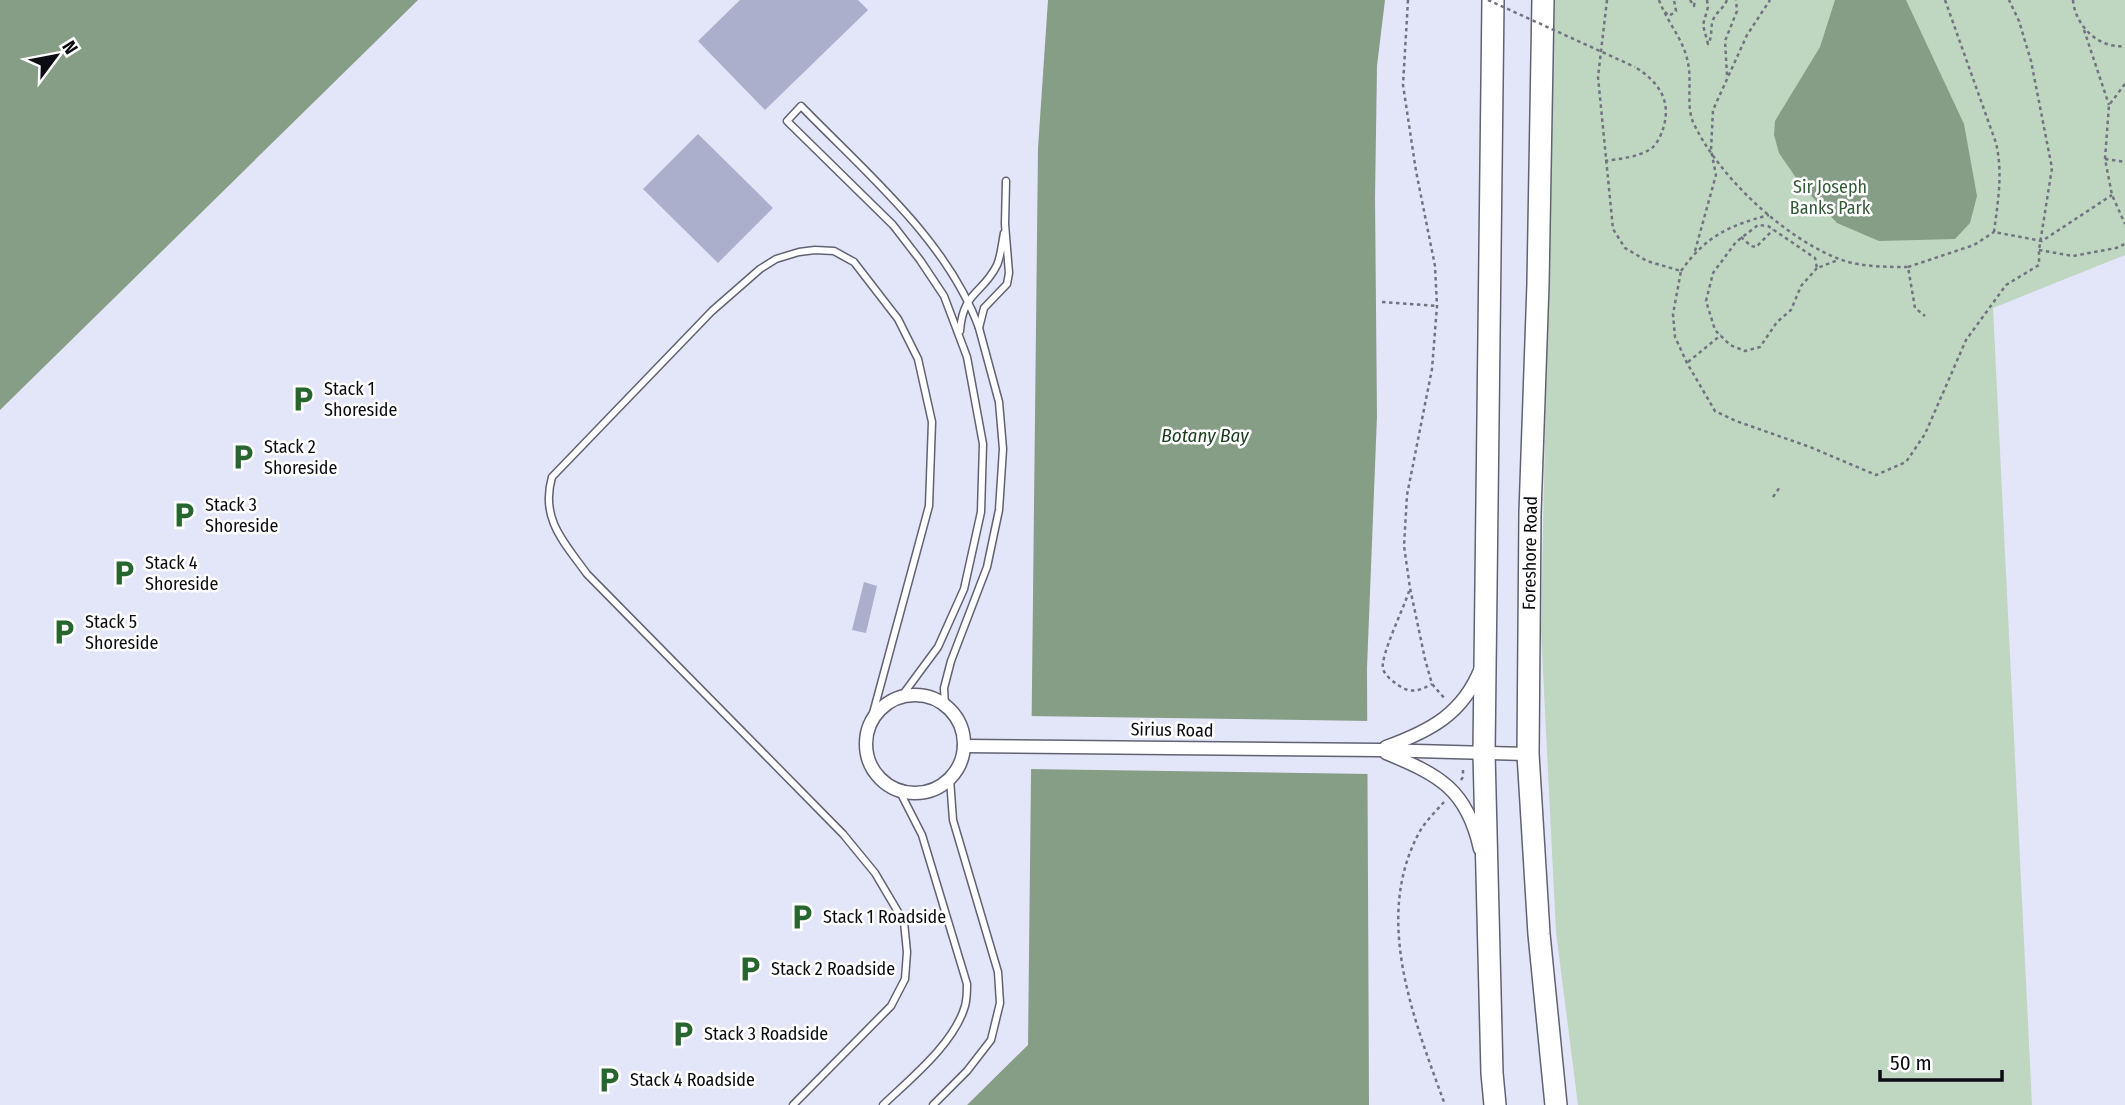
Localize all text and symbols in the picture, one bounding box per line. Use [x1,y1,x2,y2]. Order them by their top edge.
north arrow [21,21,91,91]
text: N [57,36,83,58]
park label: Sir Joseph Banks Park [1790,176,1871,219]
place label: Stack 1 Shoreside [324,378,397,421]
parking icon: Stack 1 Shoreside [288,384,318,414]
water label: Botany Bay [1161,424,1249,447]
place label: Stack 2 Shoreside [264,436,337,479]
parking icon: Stack 2 Shoreside [228,442,258,472]
place label: Stack 3 Shoreside [205,494,278,537]
street label: Foreshore Road [1518,496,1542,610]
parking icon: Stack 3 Shoreside [169,500,199,530]
place label: Stack 4 Shoreside [145,552,218,595]
parking icon: Stack 4 Shoreside [109,558,139,588]
place label: Stack 5 Shoreside [85,611,158,654]
parking icon: Stack 5 Shoreside [49,617,79,647]
street label: Sirius Road [1130,718,1214,742]
parking icon: Stack 1 Roadside [787,902,817,932]
place label: Stack 1 Roadside [823,906,946,928]
parking icon: Stack 2 Roadside [735,954,765,984]
place label: Stack 2 Roadside [771,958,895,980]
parking icon: Stack 3 Roadside [668,1019,698,1049]
place label: Stack 3 Roadside [704,1023,828,1045]
scale bar [1880,1038,2002,1082]
text: 50 m [1890,1050,1932,1076]
parking icon: Stack 4 Roadside [594,1065,624,1095]
place label: Stack 4 Roadside [630,1069,755,1091]

